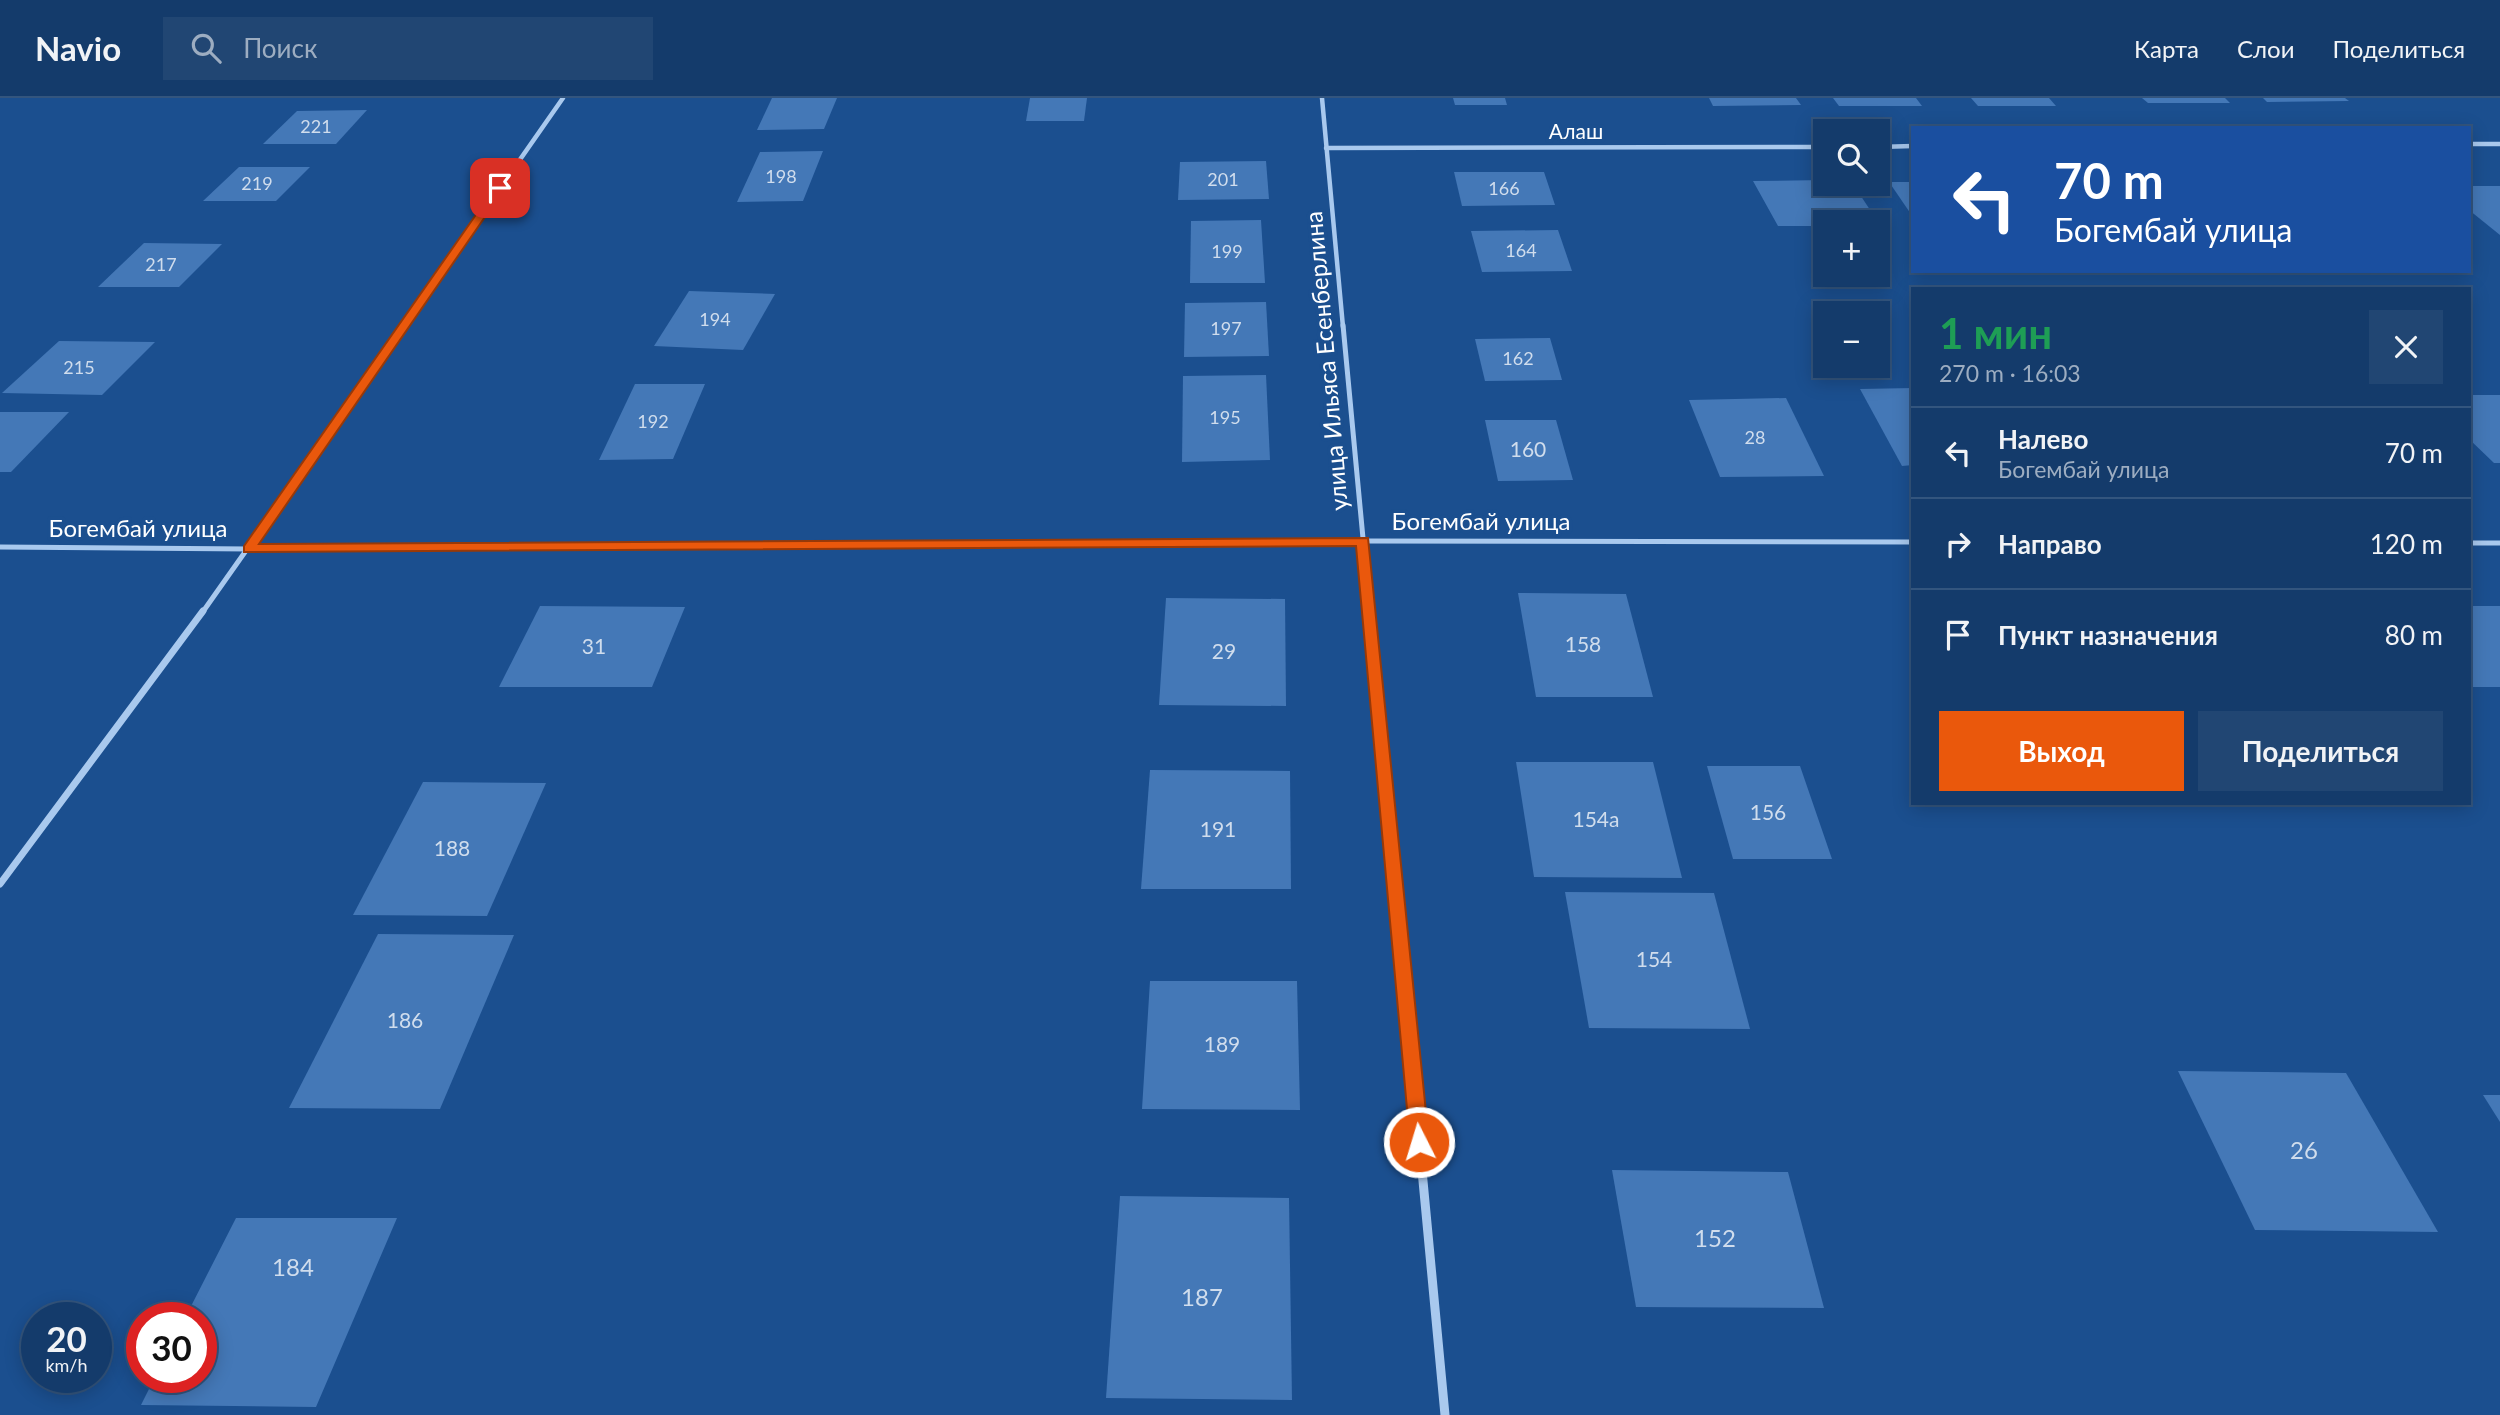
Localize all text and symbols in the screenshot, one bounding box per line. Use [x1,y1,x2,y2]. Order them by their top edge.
search box [163,17,653,80]
text: Navio [35,28,121,68]
icon: search [187,29,225,67]
text: Поиск [243,32,317,64]
text: Карта [2134,34,2199,63]
text: Слои [2237,34,2294,63]
text: Поделиться [2332,34,2465,63]
house number: 221 [300,115,332,137]
street label: Алаш [1549,118,1603,143]
map controls [1813,119,1890,378]
button: search [1813,119,1890,196]
text: 70 m [2054,151,2164,209]
icon: left [1939,154,2030,245]
pin [470,158,530,218]
house number: 198 [765,165,797,187]
house number: 201 [1207,168,1239,190]
icon: arrive [481,169,519,207]
house number: 219 [241,172,273,194]
house number: 166 [1488,177,1520,199]
street label: улица Ильяса Есенберлина [1298,210,1353,512]
button: + [1813,210,1890,287]
text: Богембай улица [2054,210,2292,249]
house number: 164 [1505,239,1537,261]
house number: 199 [1211,240,1243,262]
house number: 217 [145,253,177,275]
button: − [1813,301,1890,378]
house number: 194 [699,308,731,330]
text: 1 мин [1939,308,2052,358]
button: close [2369,310,2443,384]
house number: 197 [1210,317,1242,339]
house number: 162 [1502,347,1534,369]
house number: 215 [63,356,95,378]
text: 270 m · 16:03 [1939,359,2081,387]
house number: 195 [1209,406,1241,428]
house number: 192 [637,410,669,432]
text: Налево [1998,423,2088,455]
house number: 28 [1745,426,1765,448]
icon: left [1939,434,1977,472]
house number: 160 [1510,436,1546,461]
text: 70 m [2385,437,2443,469]
text: Богембай улица [1998,455,2169,483]
street label: Богембай улица [1392,506,1570,535]
street label: Богембай улица [49,513,227,542]
icon: right [1939,525,1977,563]
text: Направо [1998,528,2102,560]
text: 120 m [2370,528,2443,560]
icon: arrive [1939,616,1977,654]
text: Пункт назначения [1998,619,2218,651]
text: 80 m [2385,619,2443,651]
house number: 158 [1565,631,1601,656]
house number: 31 [582,633,606,658]
house number: 29 [1212,638,1236,663]
button: Выход [1939,711,2184,791]
button: Поделиться [2198,711,2443,791]
house number: 156 [1750,799,1786,824]
house number: 154а [1573,806,1619,831]
house number: 191 [1200,816,1236,841]
house number: 188 [434,835,470,860]
house number: 154 [1636,946,1672,971]
house number: 186 [387,1007,423,1032]
house number: 189 [1204,1031,1240,1056]
position arrow [1382,1105,1456,1179]
house number: 26 [2290,1135,2318,1164]
house number: 152 [1694,1223,1736,1252]
house number: 184 [272,1252,314,1281]
house number: 187 [1181,1282,1223,1311]
speed limit sign: 30 [126,1302,217,1393]
text: 20 [46,1317,87,1359]
text: km/h [45,1354,88,1376]

